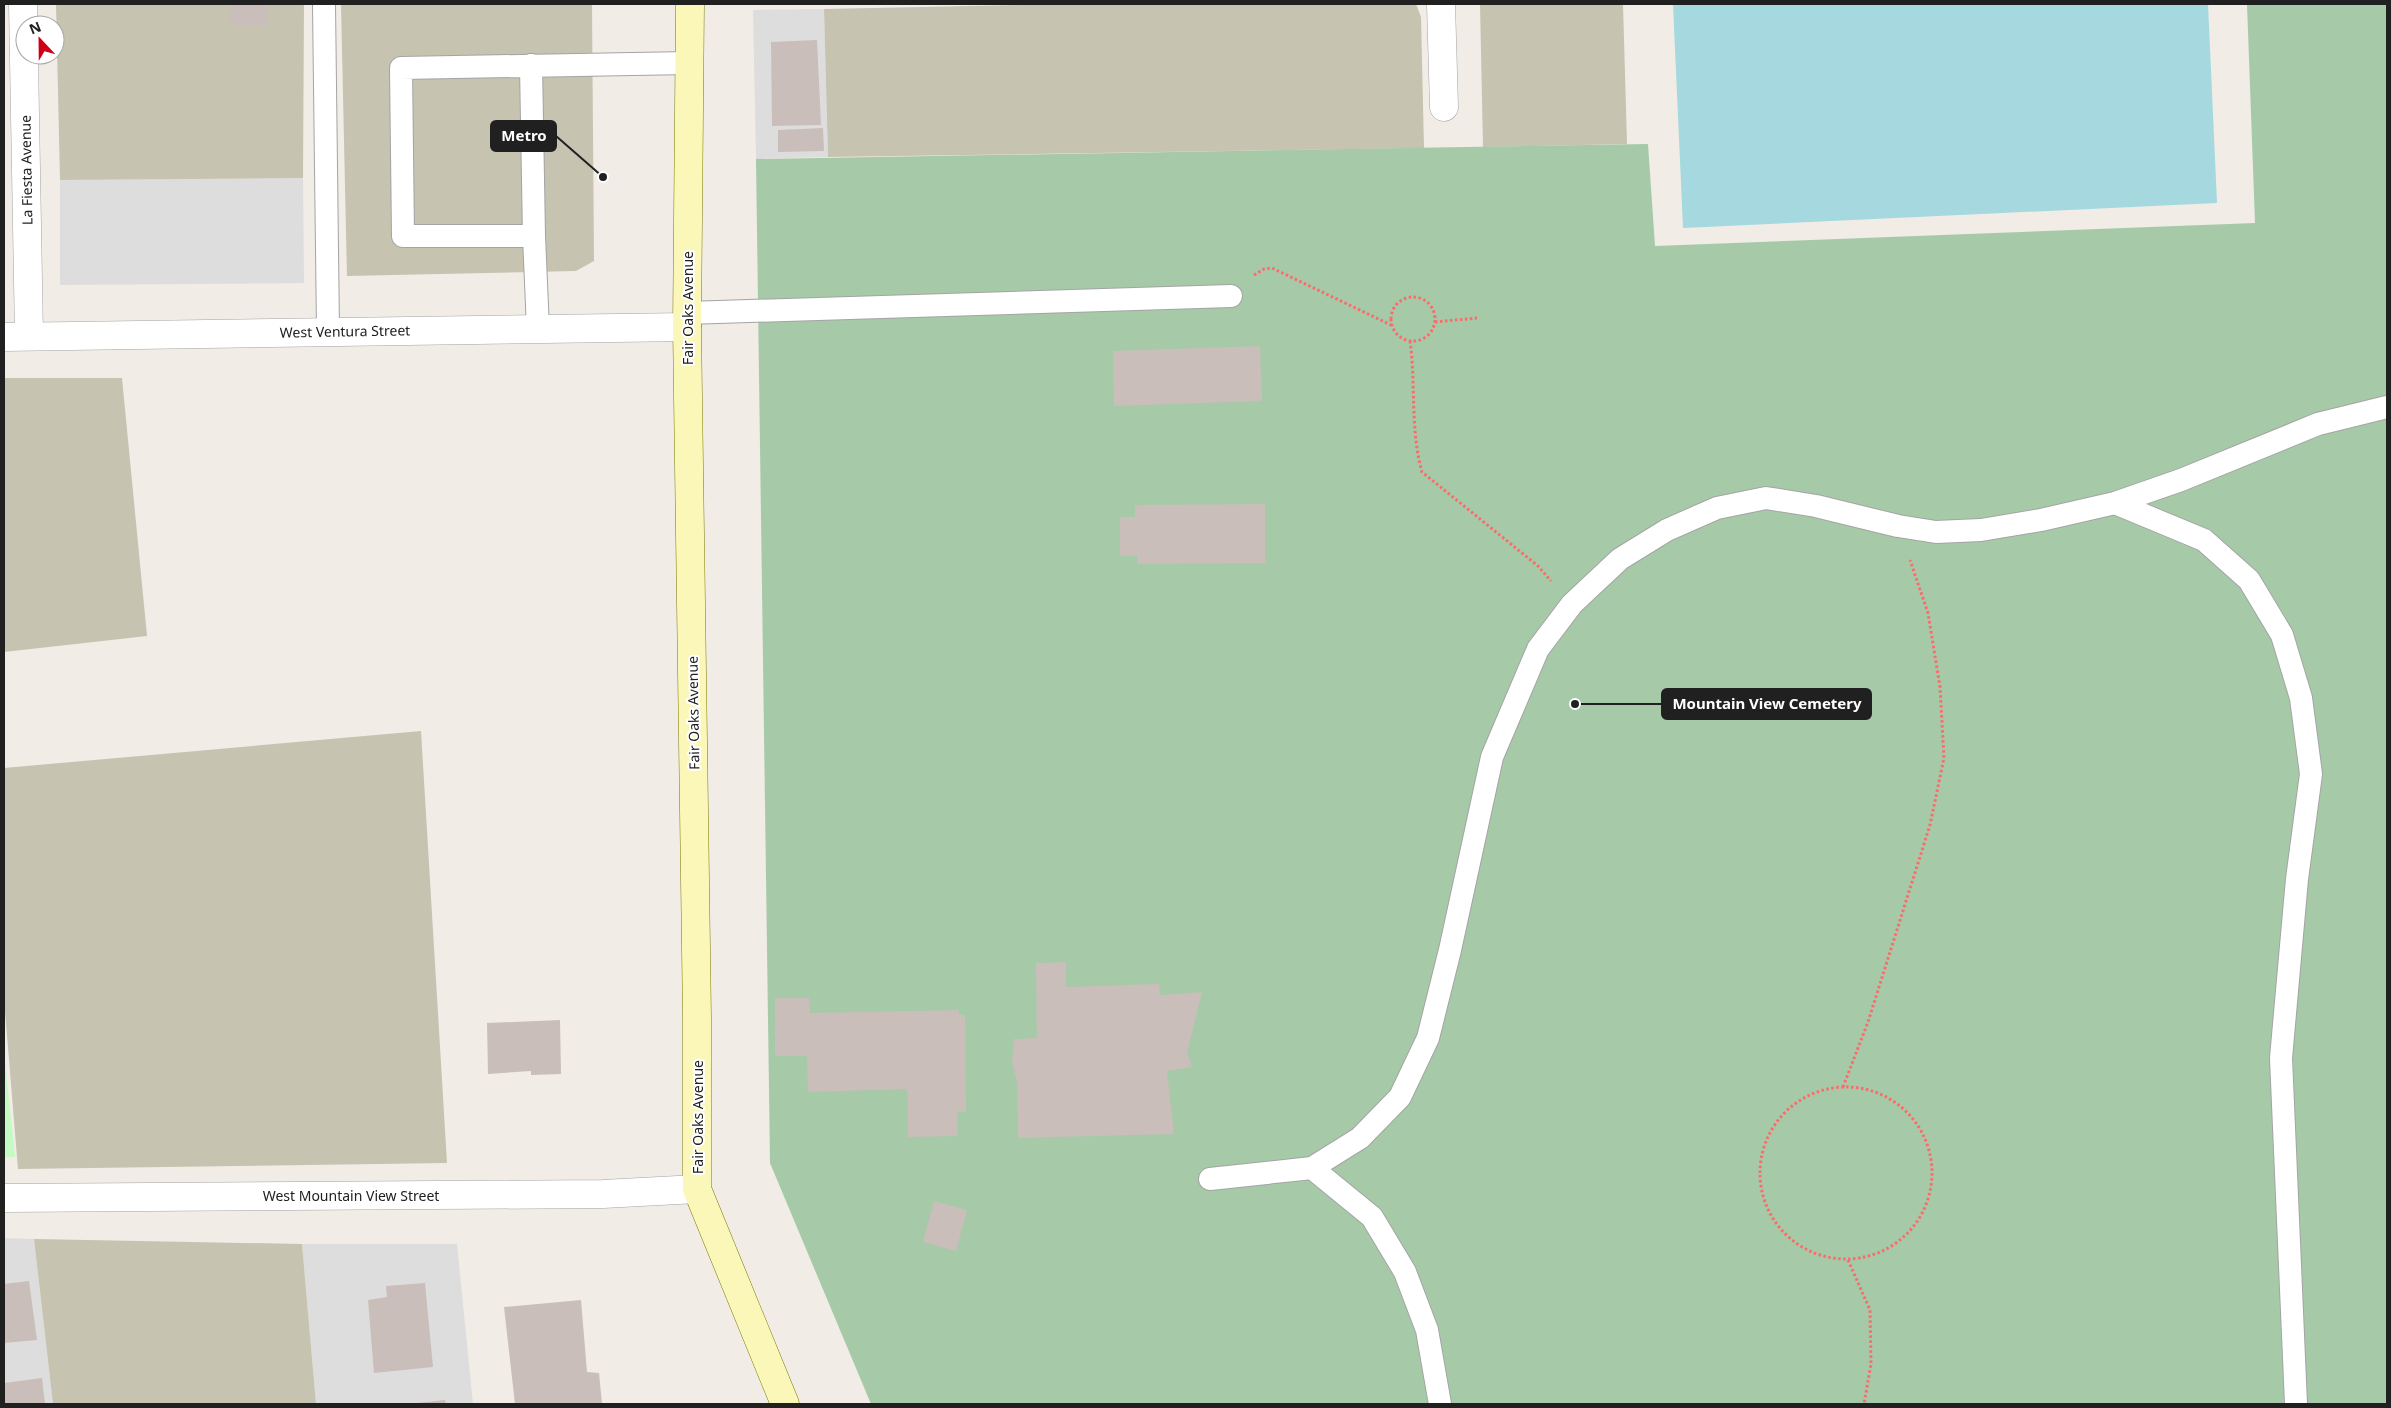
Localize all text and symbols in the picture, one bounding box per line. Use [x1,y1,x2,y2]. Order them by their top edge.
north arrow [15,15,65,65]
text: N [26,17,44,38]
street label: La Fiesta Avenue [16,115,36,225]
callout: Metro [491,121,556,151]
text: Metro [501,125,547,145]
street label: Fair Oaks Avenue [678,251,697,365]
street label: West Ventura Street [280,320,410,342]
street label: Fair Oaks Avenue [683,656,703,770]
callout: Mountain View Cemetery [1662,689,1871,719]
text: Mountain View Cemetery [1672,693,1862,713]
street label: Fair Oaks Avenue [688,1060,707,1174]
street label: West Mountain View Street [263,1186,439,1205]

